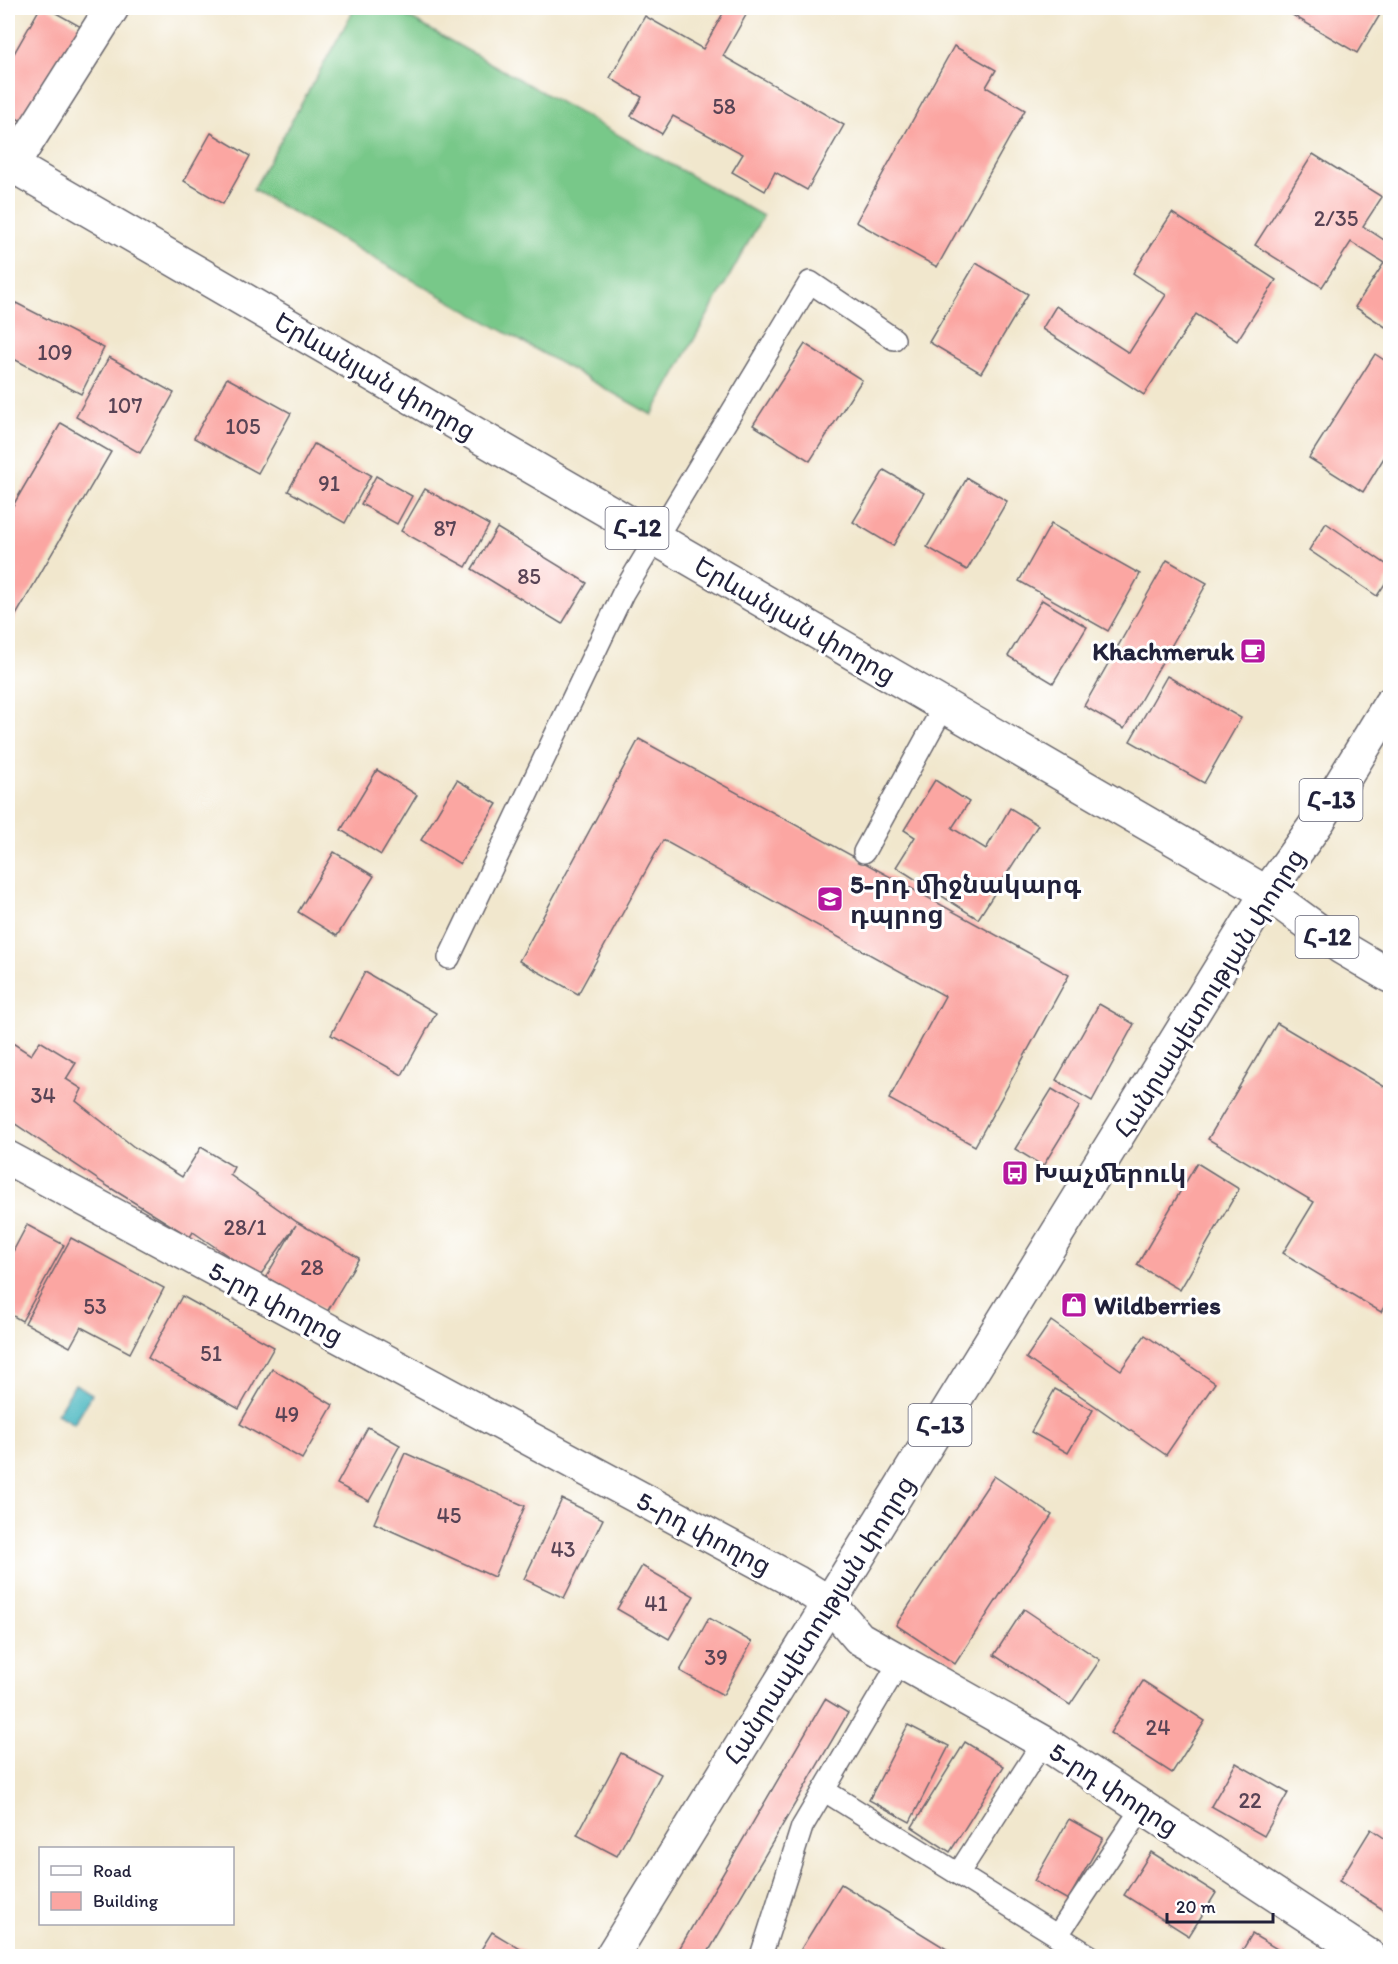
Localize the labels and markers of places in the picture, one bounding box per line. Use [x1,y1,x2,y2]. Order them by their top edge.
place label: Khachmeruk [1092,635,1235,667]
cafe icon: Khachmeruk [1238,636,1268,666]
place label: 5-րդ միջնակարգ դպրոց [850,868,1082,930]
school or university icon: 5-րդ միջնակարգ դպրոց [815,884,845,914]
place label: Խաչմերուկ [1034,1157,1186,1189]
bus stop icon: Խաչմերուկ [1000,1158,1030,1188]
place label: Wildberries [1094,1289,1221,1321]
shop icon: Wildberries [1059,1290,1089,1320]

